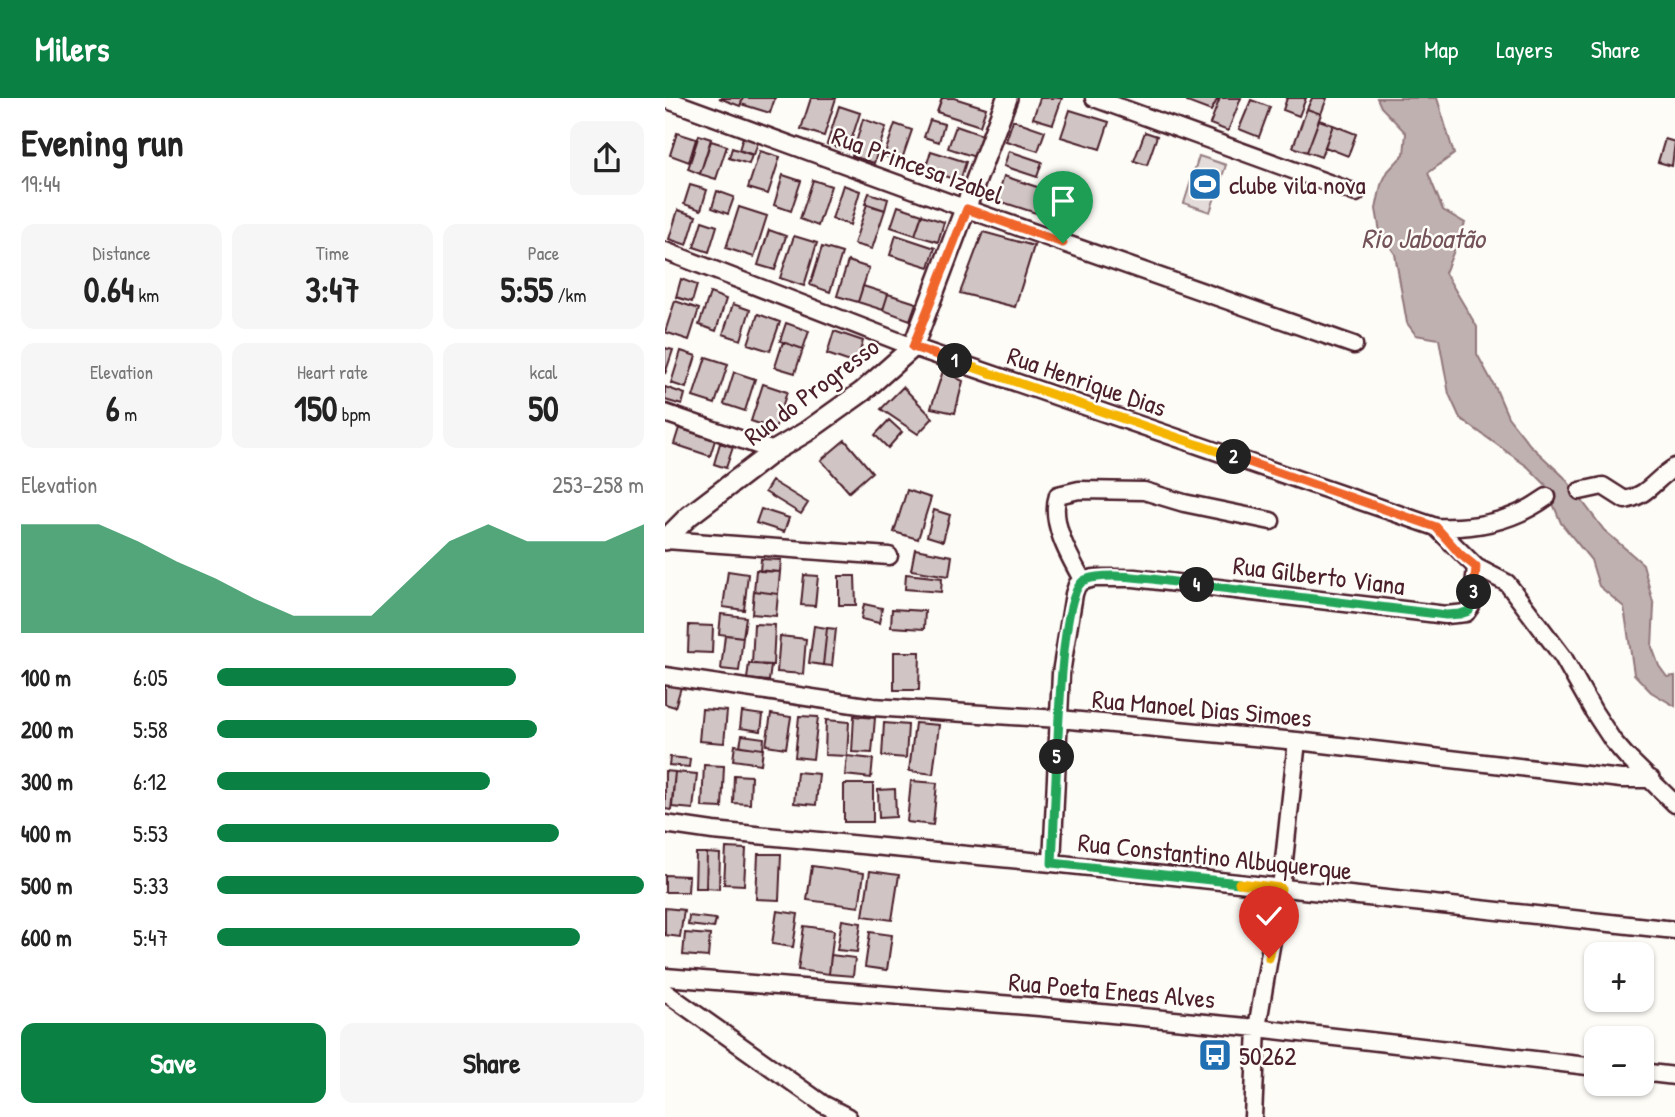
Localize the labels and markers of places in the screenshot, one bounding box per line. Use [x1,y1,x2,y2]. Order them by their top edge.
sports icon: clube vila nova [1186,165,1224,203]
place label: clube vila nova [1229,167,1366,202]
pin [1033,171,1093,243]
pin: 1 [937,344,973,378]
pin: 2 [1217,440,1251,474]
pin: 4 [1179,568,1215,602]
pin: 3 [1457,574,1491,610]
pin: 5 [1039,740,1075,774]
pin [1239,886,1299,958]
bus stop icon: 50262 [1196,1036,1234,1074]
place label: 50262 [1239,1038,1296,1073]

